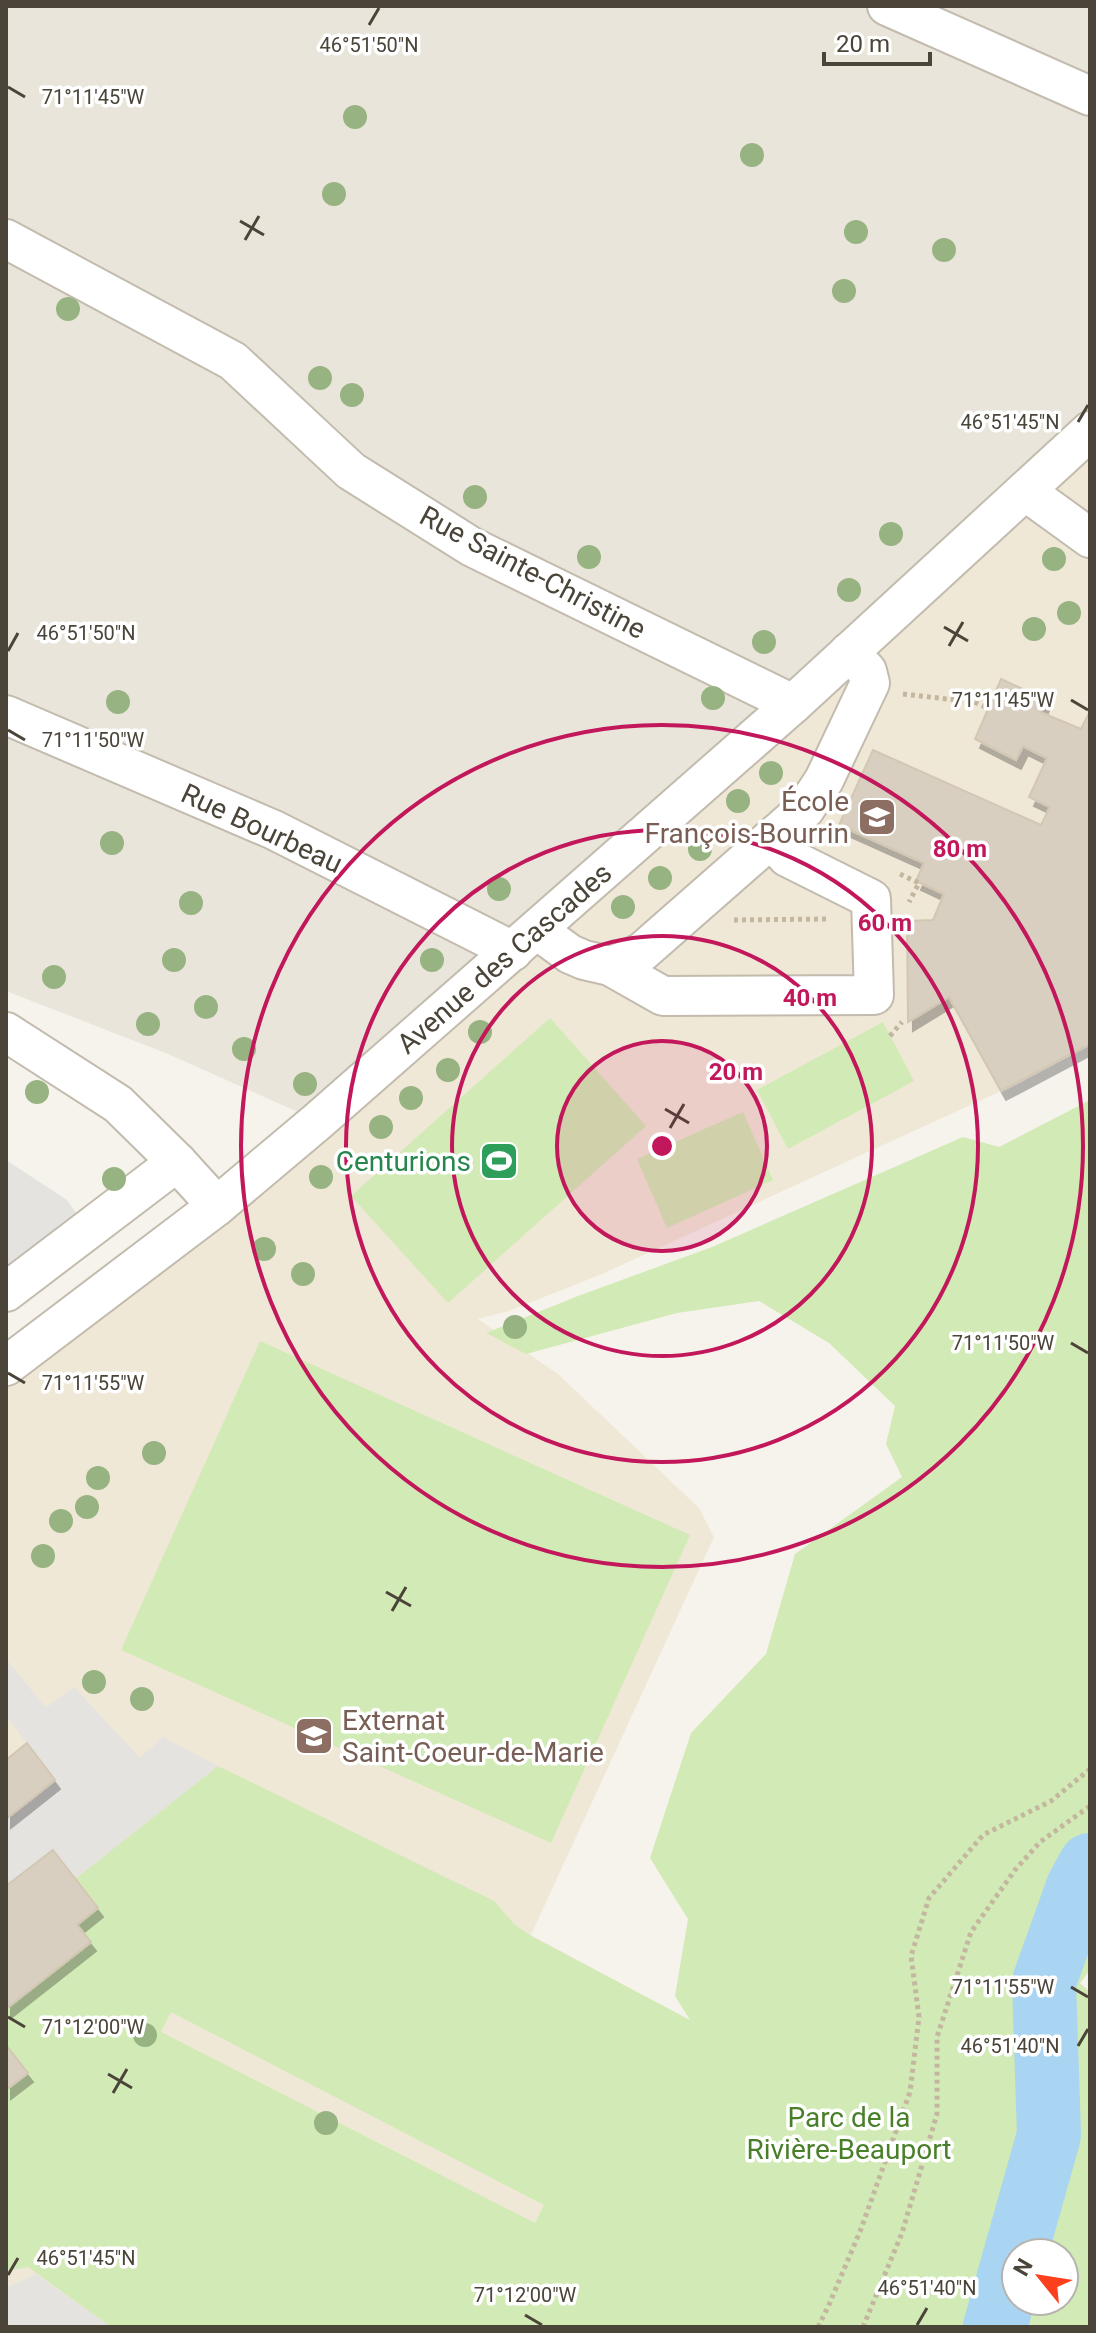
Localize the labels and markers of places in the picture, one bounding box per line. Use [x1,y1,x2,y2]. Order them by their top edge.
place label: École François-Bourrin [645,785,849,850]
school or university icon: École François-Bourrin [856,796,898,838]
centre of rings [648,1132,676,1160]
sports icon: Centurions [478,1140,520,1182]
place label: Centurions [336,1145,471,1178]
place label: Externat Saint-Coeur-de-Marie [342,1704,604,1769]
school or university icon: Externat Saint-Coeur-de-Marie [293,1715,335,1757]

